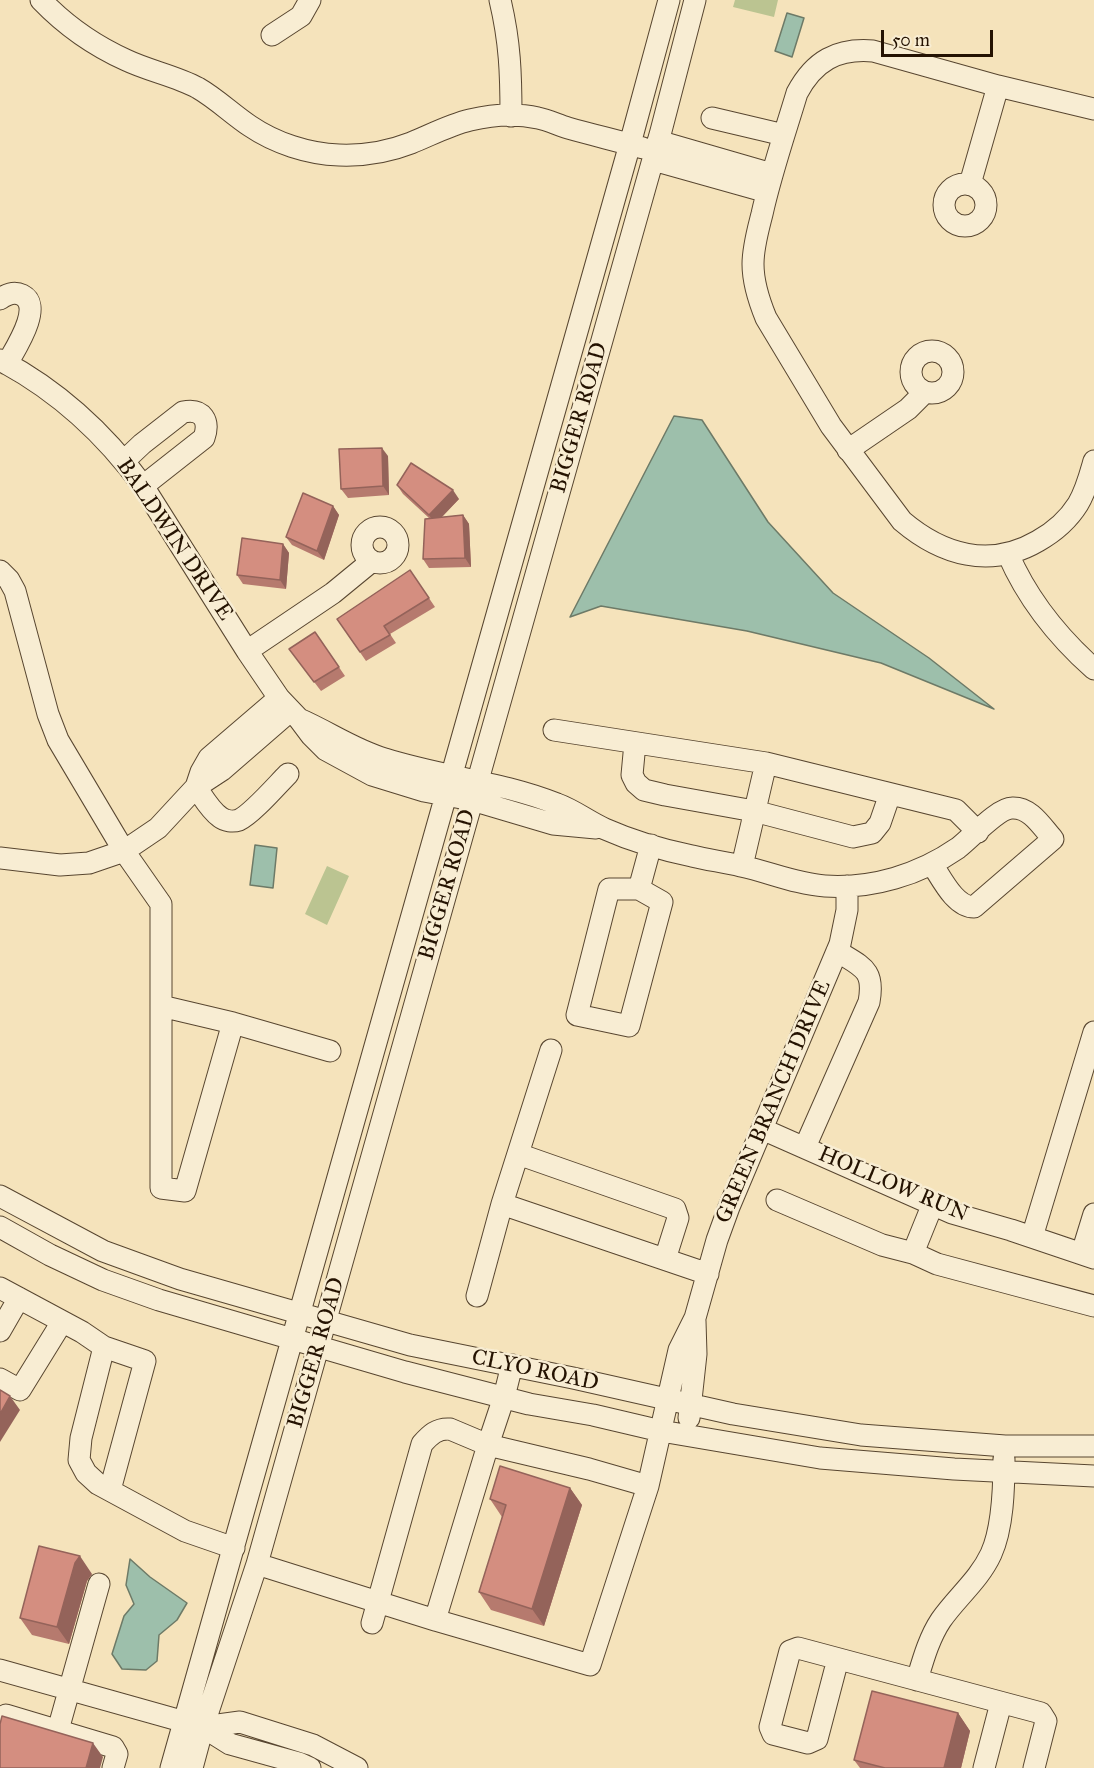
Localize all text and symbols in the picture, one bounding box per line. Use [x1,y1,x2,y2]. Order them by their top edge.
scale bar [884,18,996,56]
text: 50 m [892,29,930,51]
street label: BIGGER ROAD [546,340,614,496]
street label: BALDWIN DRIVE [110,454,238,626]
street label: BIGGER ROAD [414,807,482,963]
street label: GREEN BRANCH DRIVE [711,976,837,1228]
street label: HOLLOW RUN [814,1141,972,1229]
street label: BIGGER ROAD [283,1275,351,1431]
street label: CLYO ROAD [469,1345,601,1397]

